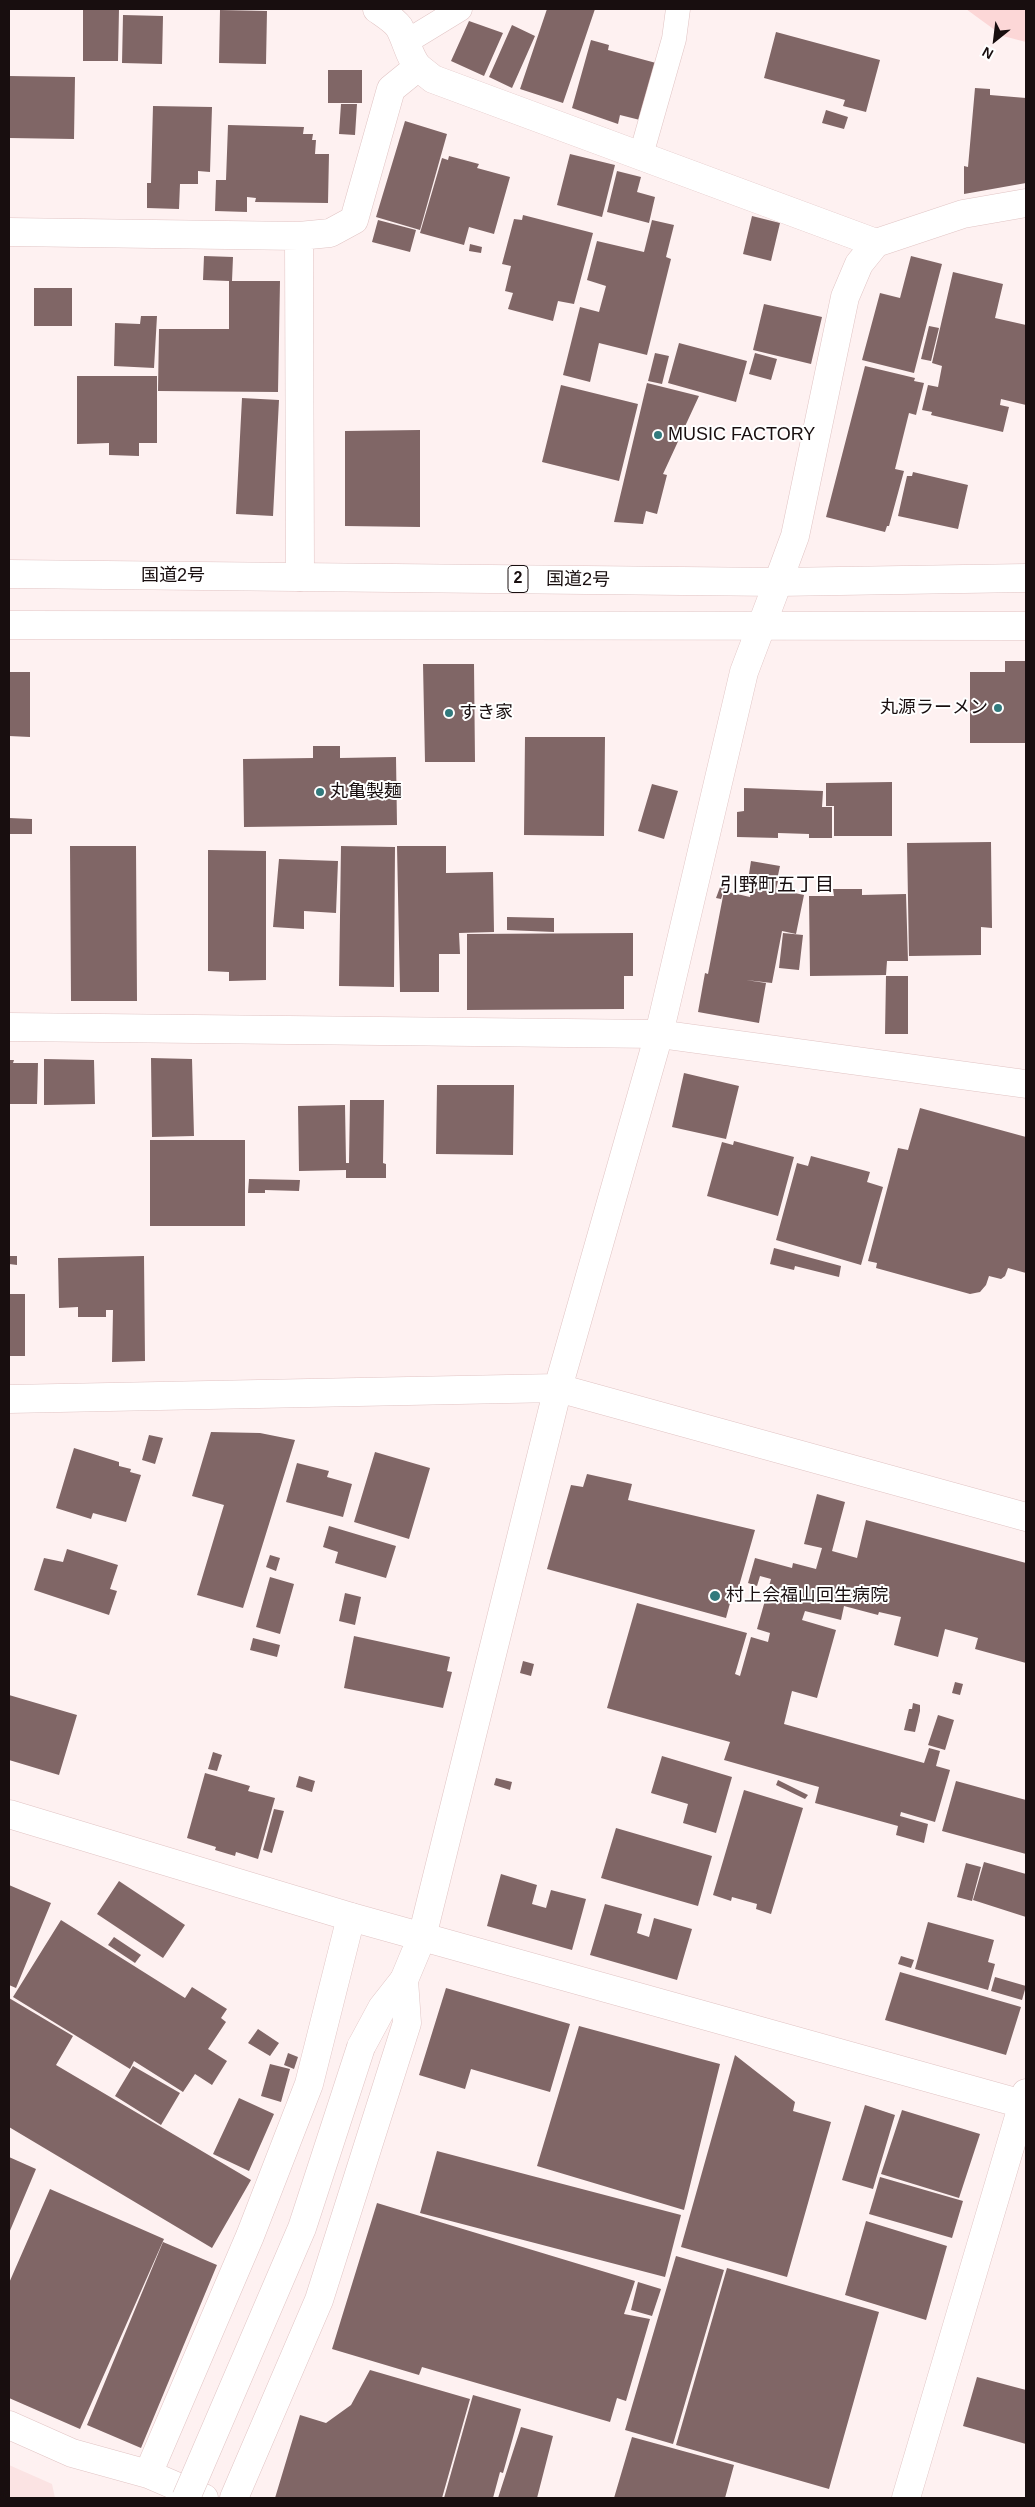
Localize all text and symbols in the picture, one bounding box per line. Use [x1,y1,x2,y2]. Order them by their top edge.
north arrow [970,15,1020,65]
text: N [979,44,996,63]
place label: MUSIC FACTORY [668,424,815,446]
marker: MUSIC FACTORY [652,429,664,441]
street label: 国道2号 [141,565,205,587]
road number: 2 [508,566,528,592]
street label: 国道2号 [546,569,610,591]
place label: 丸源ラーメン [880,697,988,719]
place label: すき家 [459,702,513,724]
marker: 丸源ラーメン [992,702,1004,714]
marker: すき家 [443,707,455,719]
place label: 丸亀製麺 [330,781,402,803]
marker: 丸亀製麺 [314,786,326,798]
district label: 引野町五丁目 [720,875,834,897]
place label: 村上会福山回生病院 [726,1585,888,1607]
marker: 村上会福山回生病院 [708,1589,722,1603]

